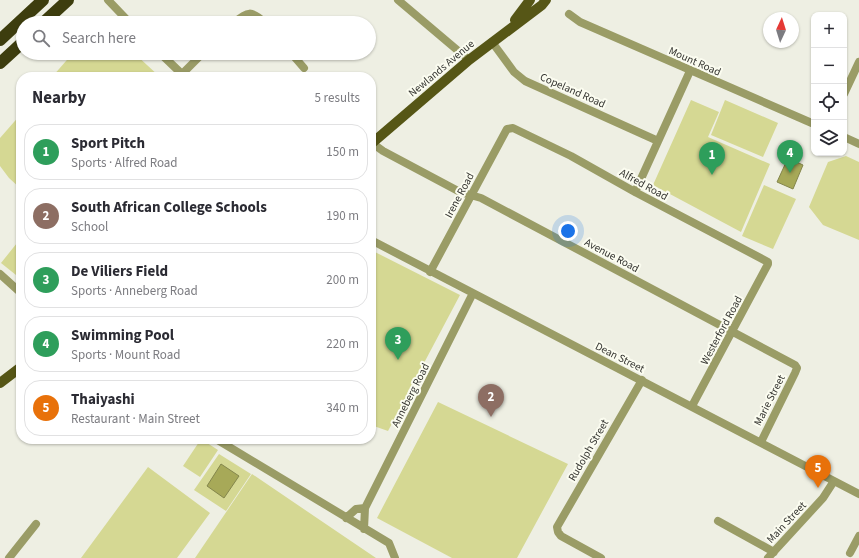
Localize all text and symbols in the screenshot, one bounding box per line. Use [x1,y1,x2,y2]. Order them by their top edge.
north arrow [763,12,799,48]
map controls [811,12,847,156]
button: + [811,12,847,48]
search box [16,16,376,60]
icon: search [30,27,52,49]
text: Search here [62,28,136,49]
street label: Newlands Avenue [405,36,478,100]
street label: Mount Road [666,43,723,80]
button: − [811,48,847,84]
street label: Copeland Road [538,69,608,112]
button: locate [811,84,847,120]
text: Nearby [32,86,86,110]
text: 5 results [315,89,360,107]
button: layers [811,120,847,156]
text: Sport Pitch [71,133,145,154]
pin: 4 [777,140,803,173]
pin: 1 [699,142,725,175]
text: 1 [43,143,49,161]
text: 150 m [326,143,359,161]
text: Sports · Alfred Road [71,154,178,172]
street label: Alfred Road [617,165,671,204]
street label: Irene Road [441,170,478,221]
text: South African College Schools [71,197,267,218]
text: 2 [43,207,49,225]
text: 190 m [326,207,359,225]
text: School [71,218,108,236]
your location [558,221,578,241]
street label: Avenue Road [582,235,642,276]
text: De Viliers Field [71,261,168,282]
text: 3 [43,271,49,289]
text: 200 m [326,271,359,289]
text: Sports · Anneberg Road [71,282,198,300]
street label: Westerford Road [697,293,746,367]
text: Swimming Pool [71,325,174,346]
pin: 3 [385,327,411,360]
text: 4 [43,335,49,353]
text: 220 m [326,335,359,353]
street label: Dean Street [593,339,647,376]
text: Sports · Mount Road [71,346,180,364]
street label: Anneberg Road [388,361,433,430]
street label: Marie Street [750,372,789,428]
pin: 2 [478,384,504,417]
text: Thaiyashi [71,389,135,410]
text: 5 [43,399,49,417]
text: 340 m [326,399,359,417]
text: Restaurant · Main Street [71,410,200,428]
street label: Rudolph Street [565,416,612,484]
pin: 5 [805,455,831,488]
street label: Main Street [763,498,810,546]

